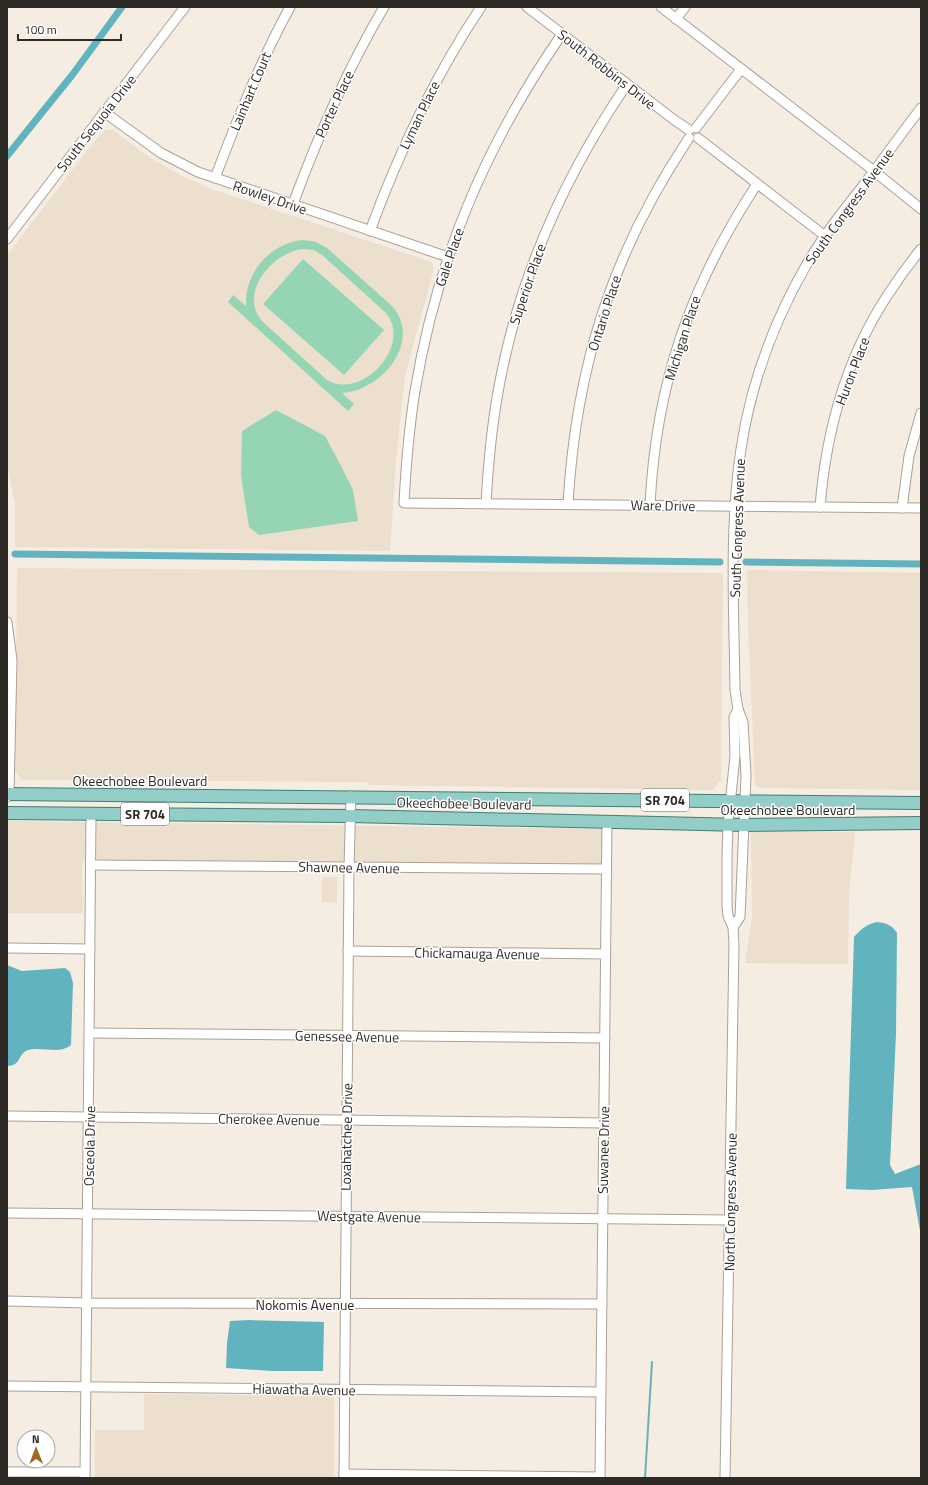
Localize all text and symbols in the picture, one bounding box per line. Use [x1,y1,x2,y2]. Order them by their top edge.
scale bar [18,16,121,42]
text: 100 m [24,20,57,39]
street label: South Robbins Drive [554,24,660,114]
street label: Lainhart Court [224,48,276,134]
street label: Porter Place [309,67,359,141]
street label: South Sequoia Drive [51,70,141,176]
street label: Lyman Place [393,77,445,153]
street label: South Congress Avenue [800,144,898,268]
street label: Rowley Drive [230,175,310,219]
street label: Gale Place [429,225,469,289]
street label: Superior Place [503,241,551,327]
street label: Ontario Place [582,272,626,354]
street label: Michigan Place [658,293,706,383]
street label: Huron Place [829,334,875,408]
street label: South Congress Avenue [724,458,750,598]
street label: Ware Drive [630,494,696,516]
street label: Okeechobee Boulevard [73,770,207,791]
road number: SR 704 [641,789,689,811]
street label: Okeechobee Boulevard [396,791,532,815]
street label: Okeechobee Boulevard [721,799,855,820]
road number: SR 704 [121,803,169,825]
street label: Shawnee Avenue [298,856,400,878]
street label: Chickamauga Avenue [414,941,540,965]
street label: Genessee Avenue [295,1025,399,1047]
street label: Loxahatchee Drive [335,1083,357,1191]
street label: Osceola Drive [78,1106,100,1186]
street label: Suwanee Drive [592,1106,614,1194]
street label: Cherokee Avenue [218,1108,320,1130]
street label: North Congress Avenue [718,1133,742,1271]
street label: Westgate Avenue [317,1205,421,1227]
street label: Nokomis Avenue [256,1294,354,1315]
street label: Hiawatha Avenue [252,1378,356,1400]
north arrow [16,1429,56,1469]
text: N [32,1431,40,1447]

